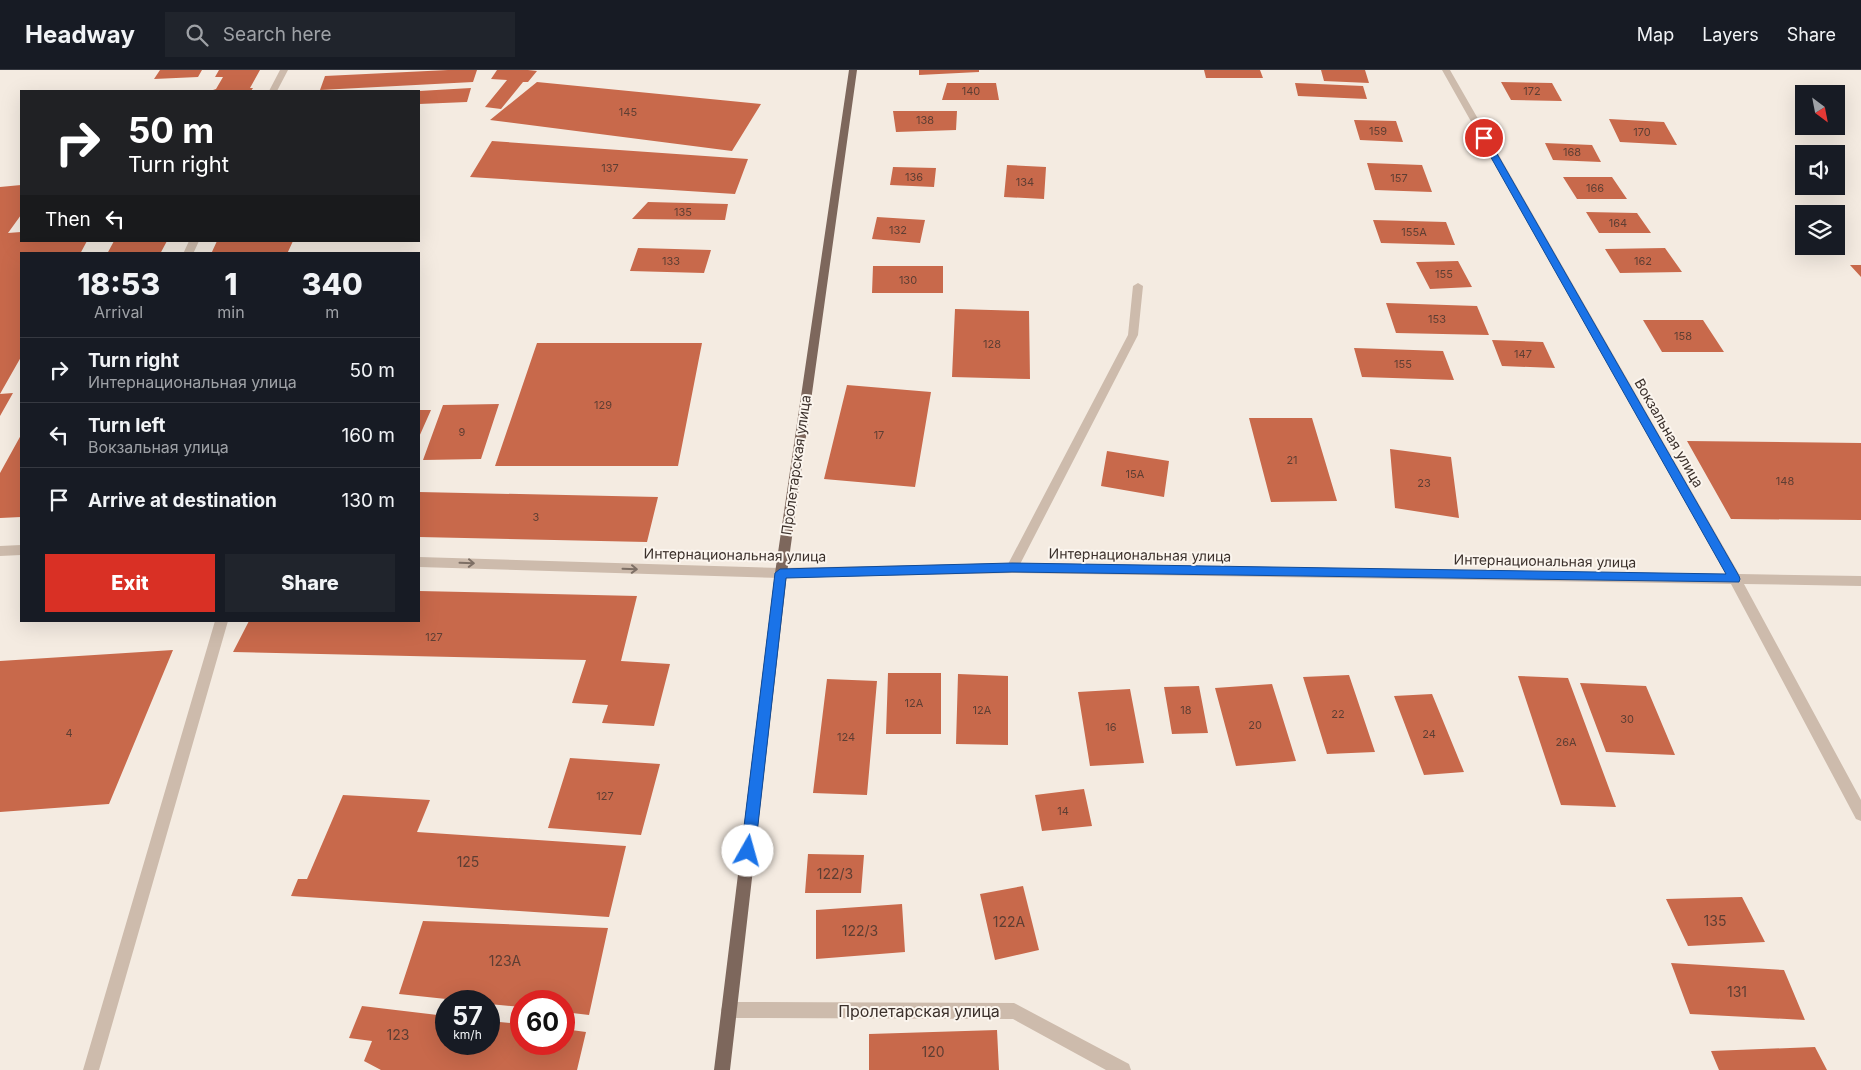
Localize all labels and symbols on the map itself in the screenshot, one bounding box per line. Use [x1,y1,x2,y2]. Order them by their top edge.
house number: 140 [962,84,980,98]
house number: 172 [1523,84,1541,98]
north arrow [1795,85,1845,135]
house number: 145 [619,105,637,119]
house number: 138 [916,113,934,127]
pin [1463,117,1505,159]
house number: 159 [1369,124,1387,138]
house number: 170 [1633,125,1651,139]
house number: 168 [1563,145,1581,159]
house number: 137 [601,161,619,175]
house number: 136 [905,170,923,184]
house number: 157 [1390,171,1408,185]
house number: 134 [1016,175,1034,189]
house number: 166 [1586,181,1604,195]
house number: 135 [674,205,692,219]
house number: 164 [1609,216,1627,230]
house number: 132 [889,223,907,237]
house number: 155А [1401,225,1427,239]
house number: 133 [662,254,680,268]
house number: 162 [1634,254,1652,268]
house number: 155 [1435,267,1453,281]
house number: 130 [899,273,917,287]
house number: 153 [1428,312,1446,326]
house number: 158 [1674,329,1692,343]
house number: 128 [983,337,1001,351]
house number: 147 [1514,347,1532,361]
house number: 155 [1394,357,1412,371]
street label: Вокзальная улица [1631,375,1708,490]
street label: Пролетарская улица [777,394,814,536]
house number: 129 [594,398,612,412]
house number: 9 [459,425,466,439]
house number: 17 [874,428,884,442]
house number: 21 [1286,453,1298,467]
house number: 15А [1126,467,1145,481]
house number: 148 [1776,474,1794,488]
house number: 23 [1417,476,1431,490]
house number: 3 [533,510,540,524]
street label: Интернациональная улица [644,544,826,565]
street label: Интернациональная улица [1049,544,1231,565]
street label: Интернациональная улица [1454,550,1636,571]
one-way arrow [459,559,475,568]
one-way arrow [622,564,638,573]
house number: 127 [425,630,443,644]
house number: 12А [905,696,924,710]
house number: 12А [973,703,992,717]
house number: 18 [1180,703,1192,717]
house number: 22 [1331,707,1345,721]
house number: 30 [1620,712,1634,726]
house number: 20 [1248,718,1262,732]
house number: 16 [1105,720,1117,734]
house number: 4 [65,726,73,740]
house number: 24 [1422,727,1436,741]
house number: 124 [837,730,855,744]
house number: 26А [1555,735,1577,749]
house number: 127 [596,789,614,803]
house number: 14 [1057,804,1069,818]
position arrow [721,824,773,876]
house number: 125 [457,853,479,870]
house number: 122/3 [817,865,853,882]
house number: 135 [1704,912,1726,929]
house number: 122А [993,913,1026,930]
house number: 122/3 [842,922,878,939]
house number: 123А [489,952,522,969]
house number: 131 [1727,983,1747,1000]
speed limit sign: 60 [510,990,575,1055]
street label: Пролетарская улица [838,1001,1000,1021]
house number: 123 [387,1026,409,1043]
house number: 120 [921,1043,945,1060]

